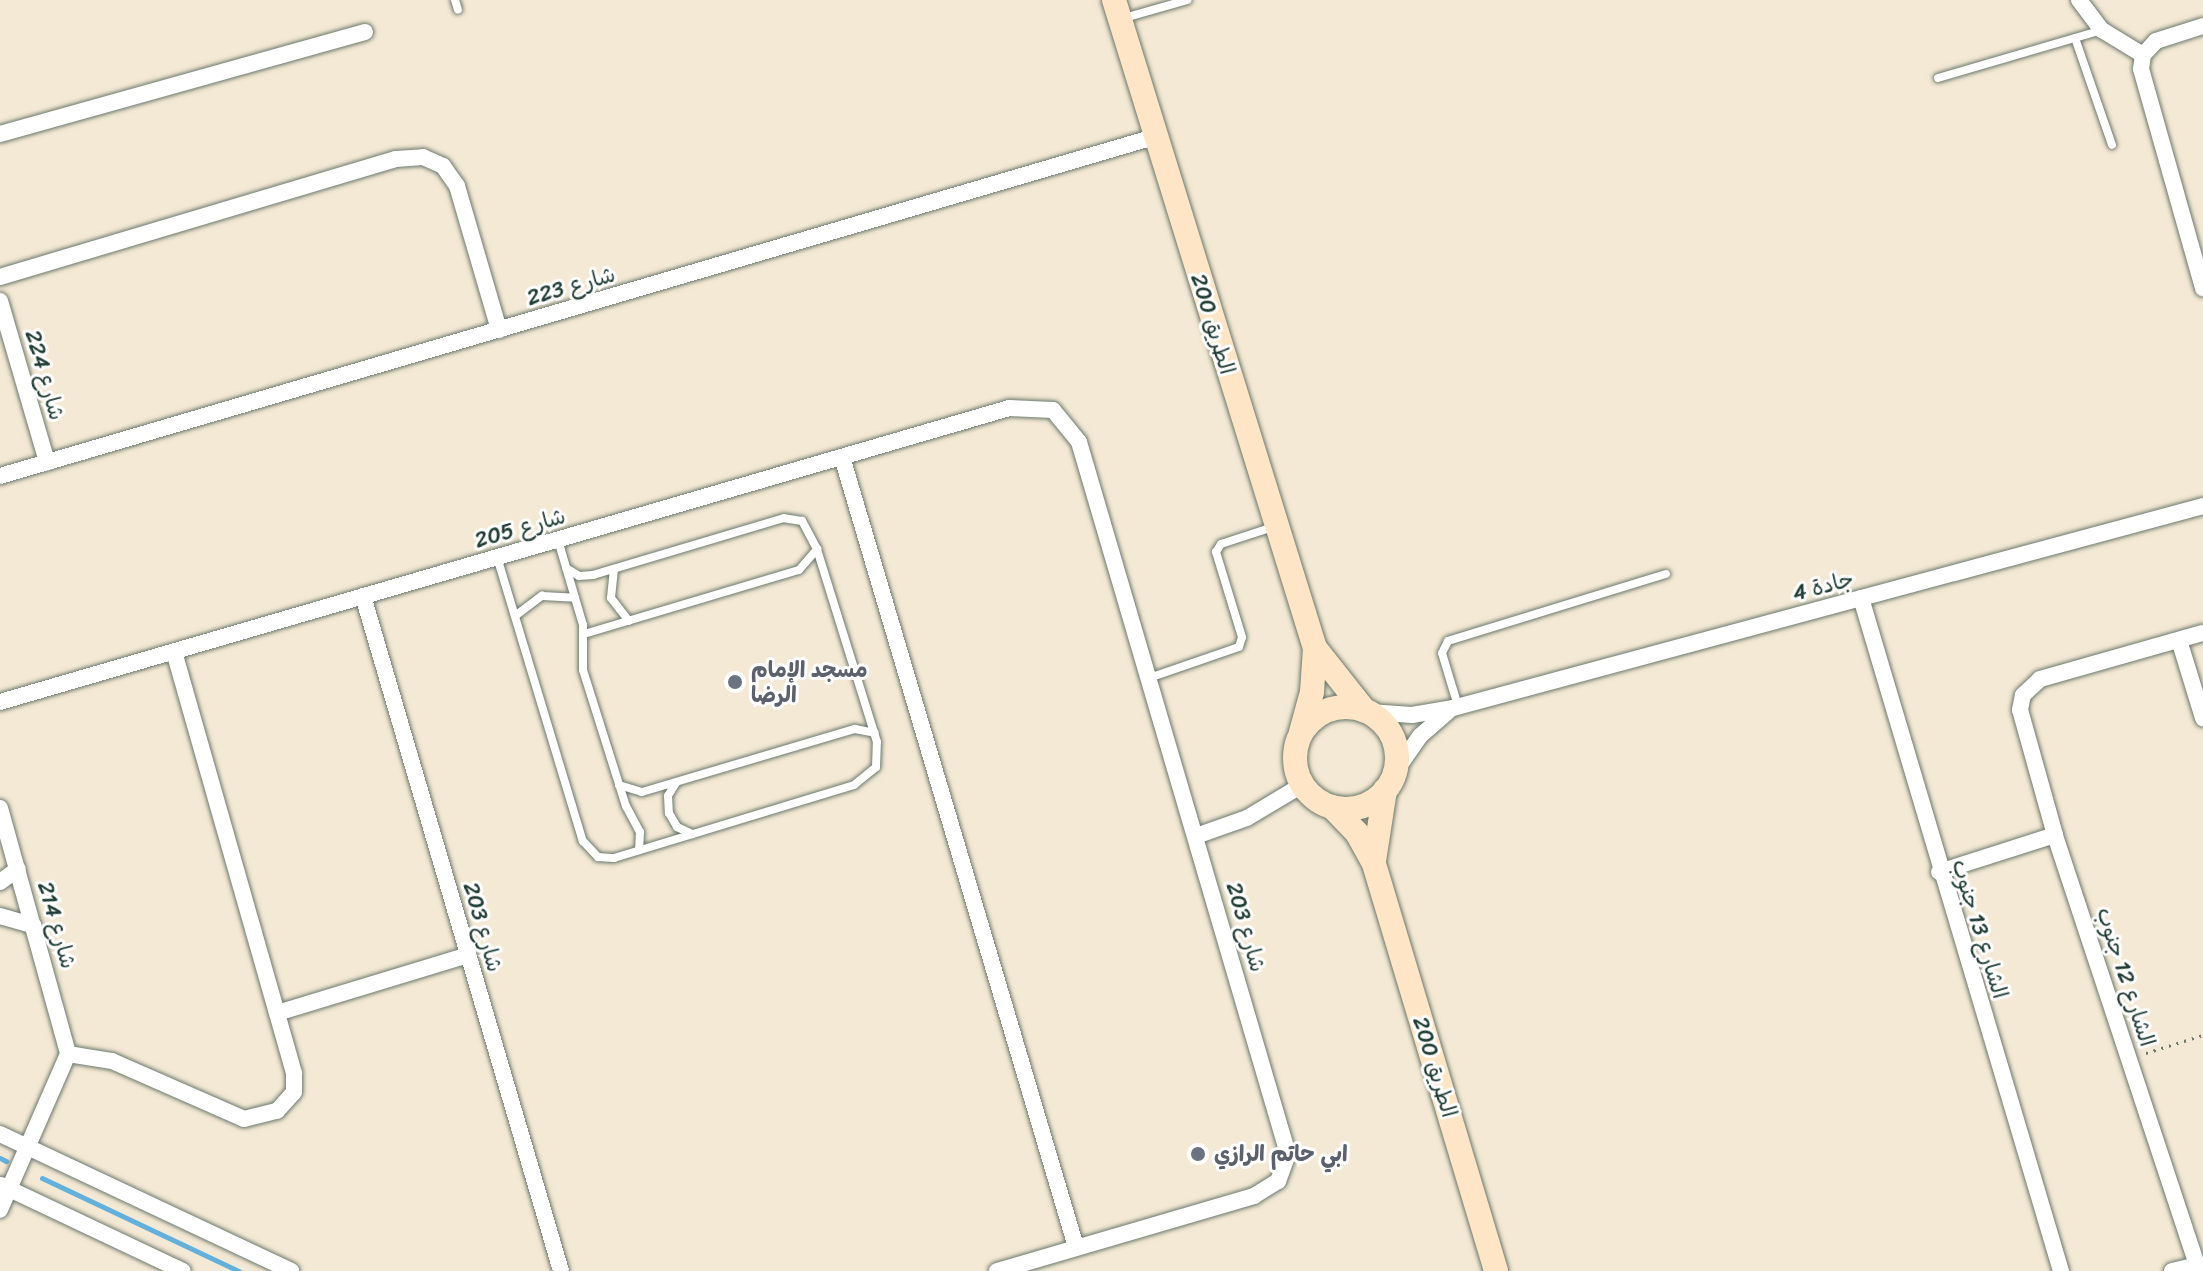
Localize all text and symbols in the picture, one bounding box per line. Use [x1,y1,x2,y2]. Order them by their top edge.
street label: شارع 223 [524,261,618,311]
street label: الطريق 200 [1185,270,1241,378]
street label: شارع 224 [20,327,70,423]
street label: شارع 205 [471,502,569,554]
street label: جادة 4 [1790,565,1856,607]
place label: مسجد الإمام الرضا [751,656,867,708]
marker: مسجد الإمام الرضا [726,673,744,691]
street label: الشارع 13 جنوب [1946,856,2014,1002]
street label: شارع 214 [32,878,82,972]
street label: شارع 203 [458,879,508,975]
street label: شارع 203 [1221,879,1271,975]
street label: الشارع 12 جنوب [2091,904,2161,1050]
street label: الطريق 200 [1407,1013,1463,1121]
place label: ابي حاتم الرازي [1214,1141,1348,1167]
marker: ابي حاتم الرازي [1189,1145,1207,1163]

